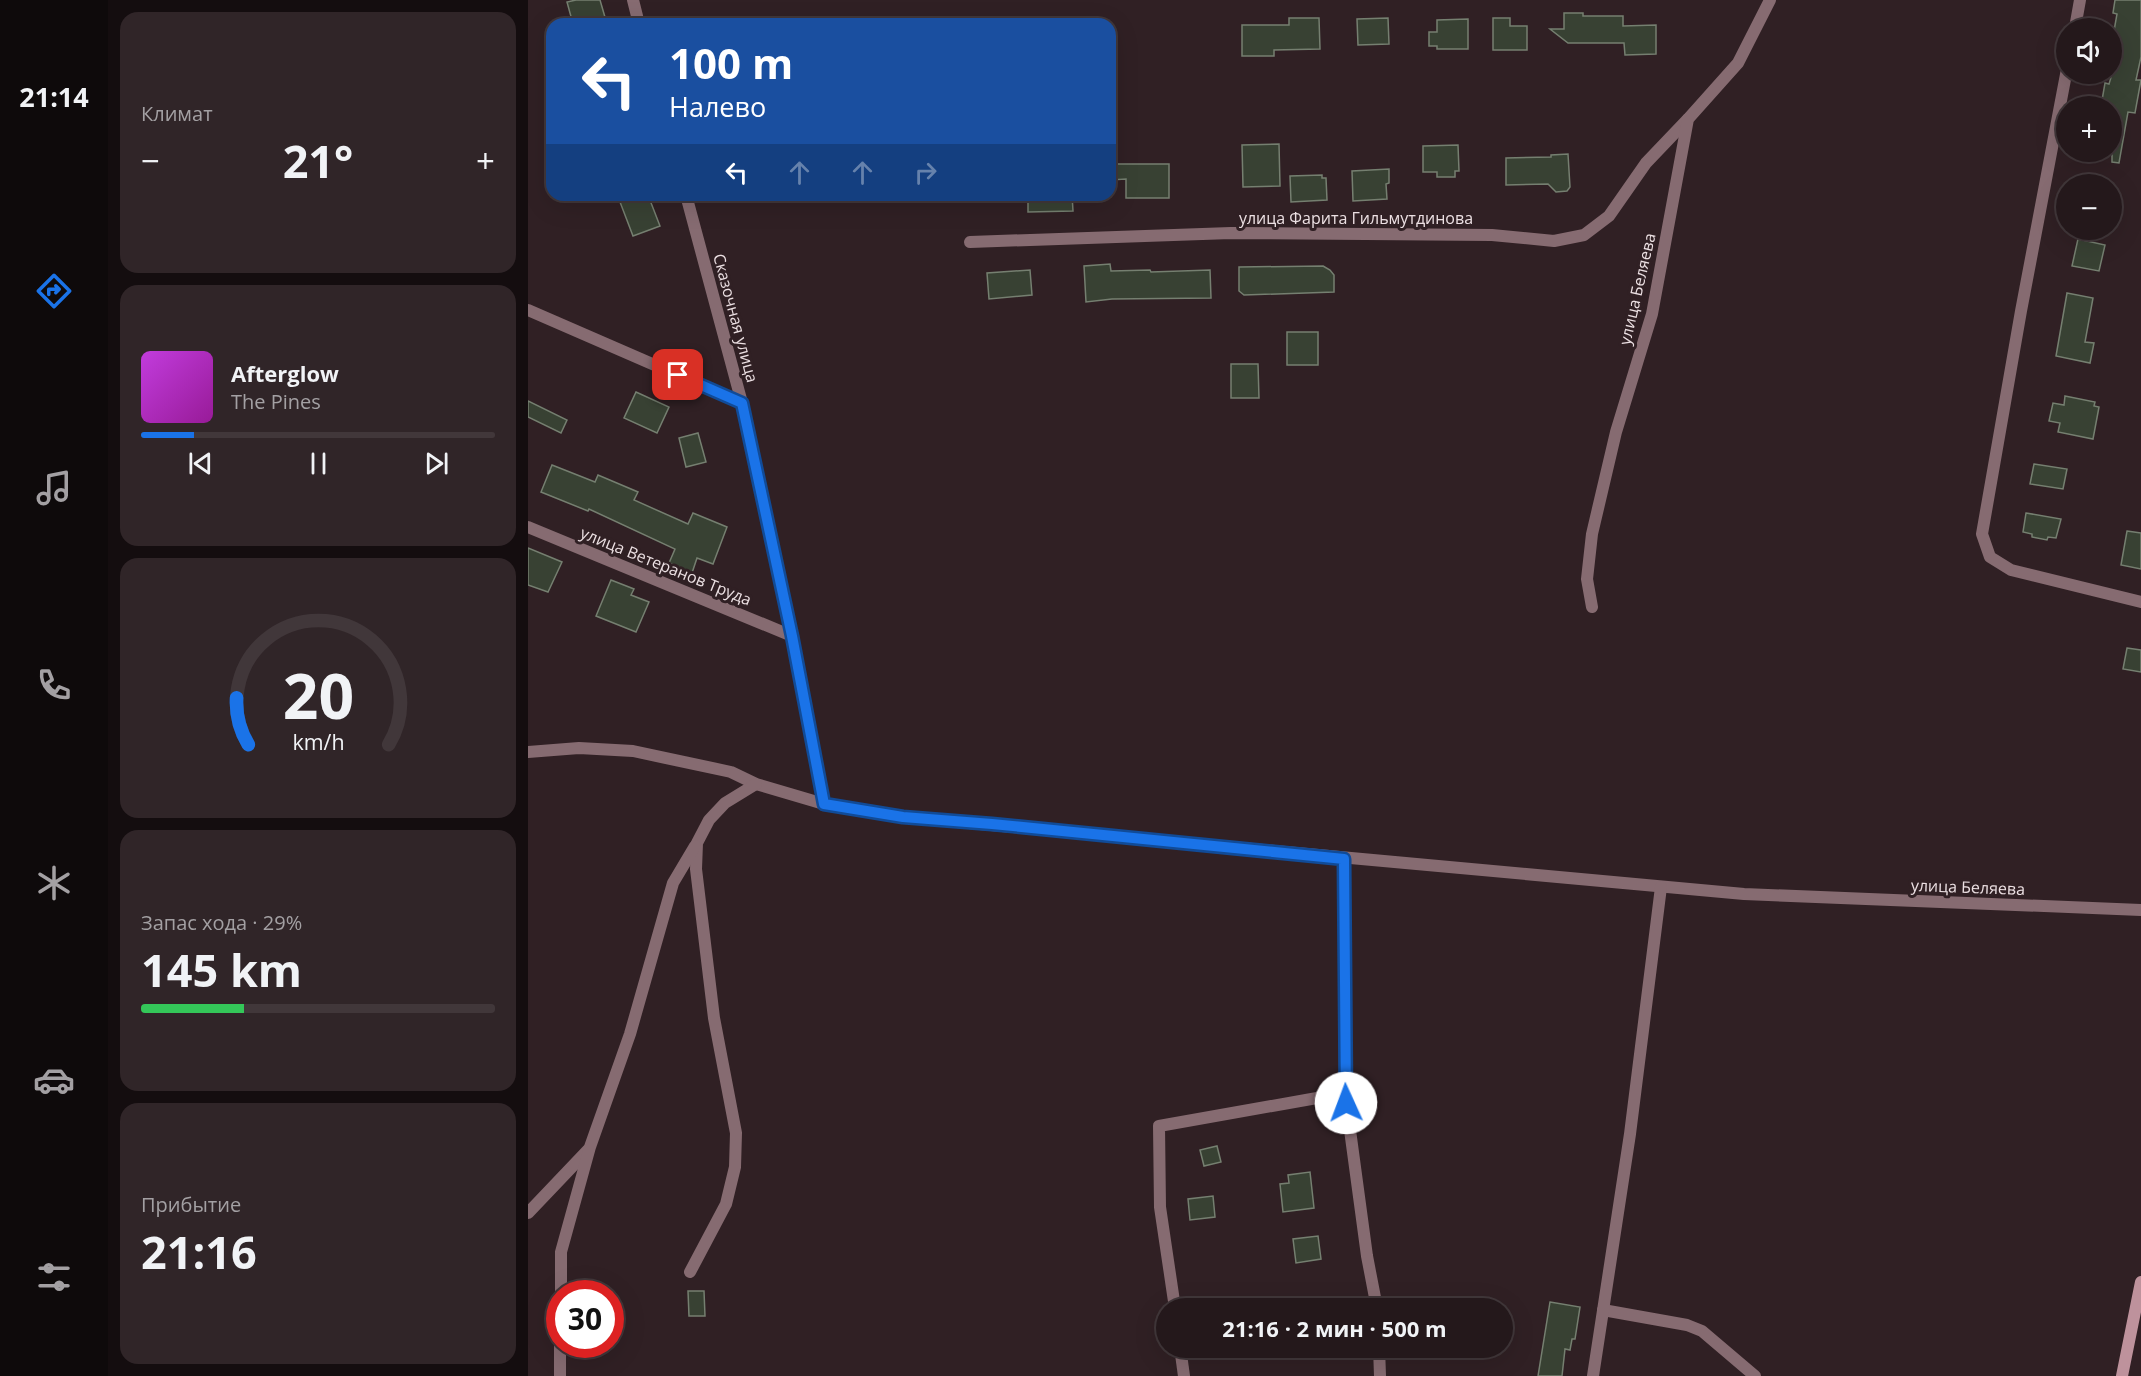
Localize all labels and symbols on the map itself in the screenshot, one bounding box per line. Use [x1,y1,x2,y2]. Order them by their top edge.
street label: улица Фарита Гильмутдинова [1239,207,1473,229]
street label: улица Беляева [1613,231,1661,347]
street label: Сказочная улица [708,251,764,385]
pin [652,349,703,400]
street label: улица Ветеранов Труда [577,522,755,610]
street label: улица Беляева [1911,874,2025,900]
position arrow [1314,1071,1378,1135]
speed limit sign: 30 [546,1280,624,1358]

